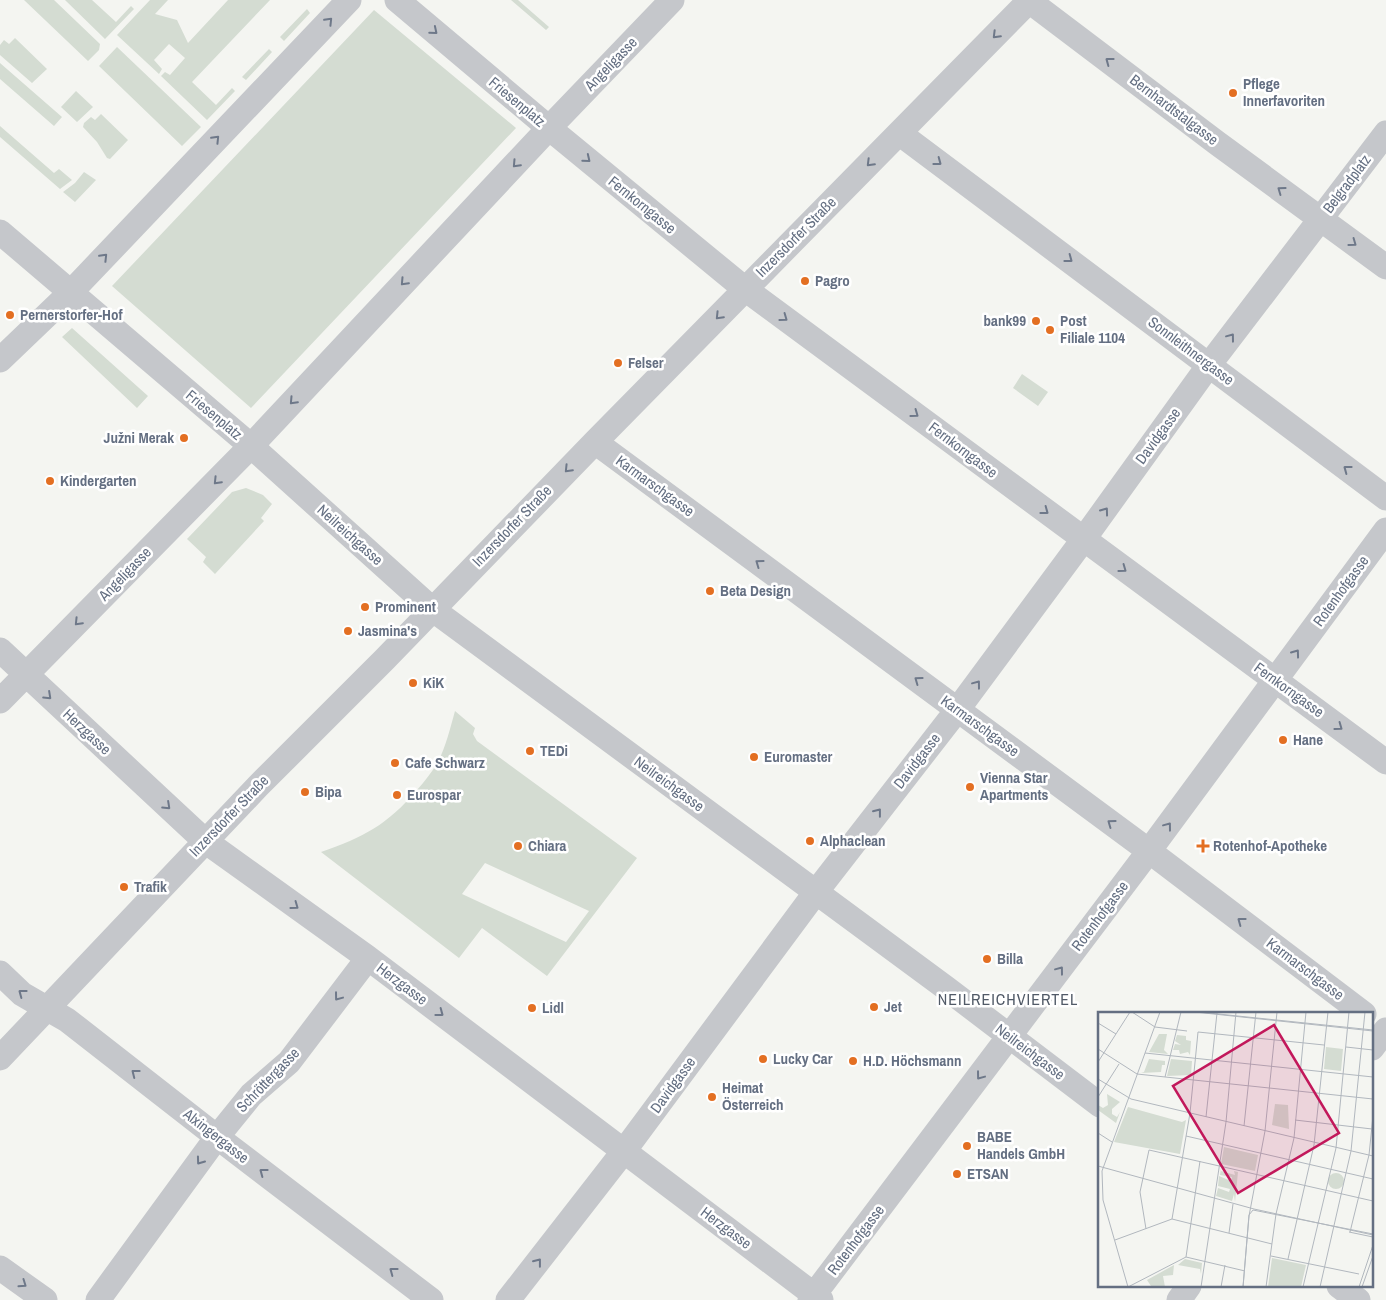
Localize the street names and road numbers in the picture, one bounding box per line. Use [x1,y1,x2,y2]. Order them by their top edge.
street label: Angeligasse [579,32,642,96]
street label: Bernhardtstalgasse [1126,69,1223,150]
street label: Friesenplatz [485,72,550,131]
street label: Belgradplatz [1318,150,1376,217]
street label: Fernkorngasse [604,171,681,238]
street label: Inzersdorfer Straße [751,192,841,282]
street label: Sonnleithnergasse [1144,311,1239,390]
street label: Friesenplatz [182,385,247,444]
street label: Davidgasse [1130,403,1185,468]
street label: Fernkorngasse [924,417,1002,483]
street label: Karmarschgasse [612,450,699,521]
street label: Inzersdorfer Straße [467,480,556,571]
street label: Neilreichgasse [313,499,388,570]
street label: Angeligasse [93,542,156,606]
street label: Rotenhofgasse [1308,551,1373,630]
street label: Fernkorngasse [1250,657,1329,722]
street label: Karmarschgasse [937,690,1024,761]
street label: Herzgasse [59,704,116,759]
street label: Davidgasse [888,729,945,793]
street label: Neilreichgasse [630,751,709,816]
street label: Inzersdorfer Straße [184,770,273,861]
street label: Rotenhofgasse [1066,876,1133,955]
street label: Karmarschgasse [1262,932,1349,1005]
street label: Herzgasse [373,958,432,1010]
street label: Neilreichgasse [991,1019,1070,1085]
street label: Schröttergasse [231,1042,304,1117]
street label: Davidgasse [645,1052,700,1117]
street label: Alxingergasse [178,1103,254,1168]
street label: Rotenhofgasse [822,1200,889,1279]
street label: Herzgasse [697,1202,756,1254]

